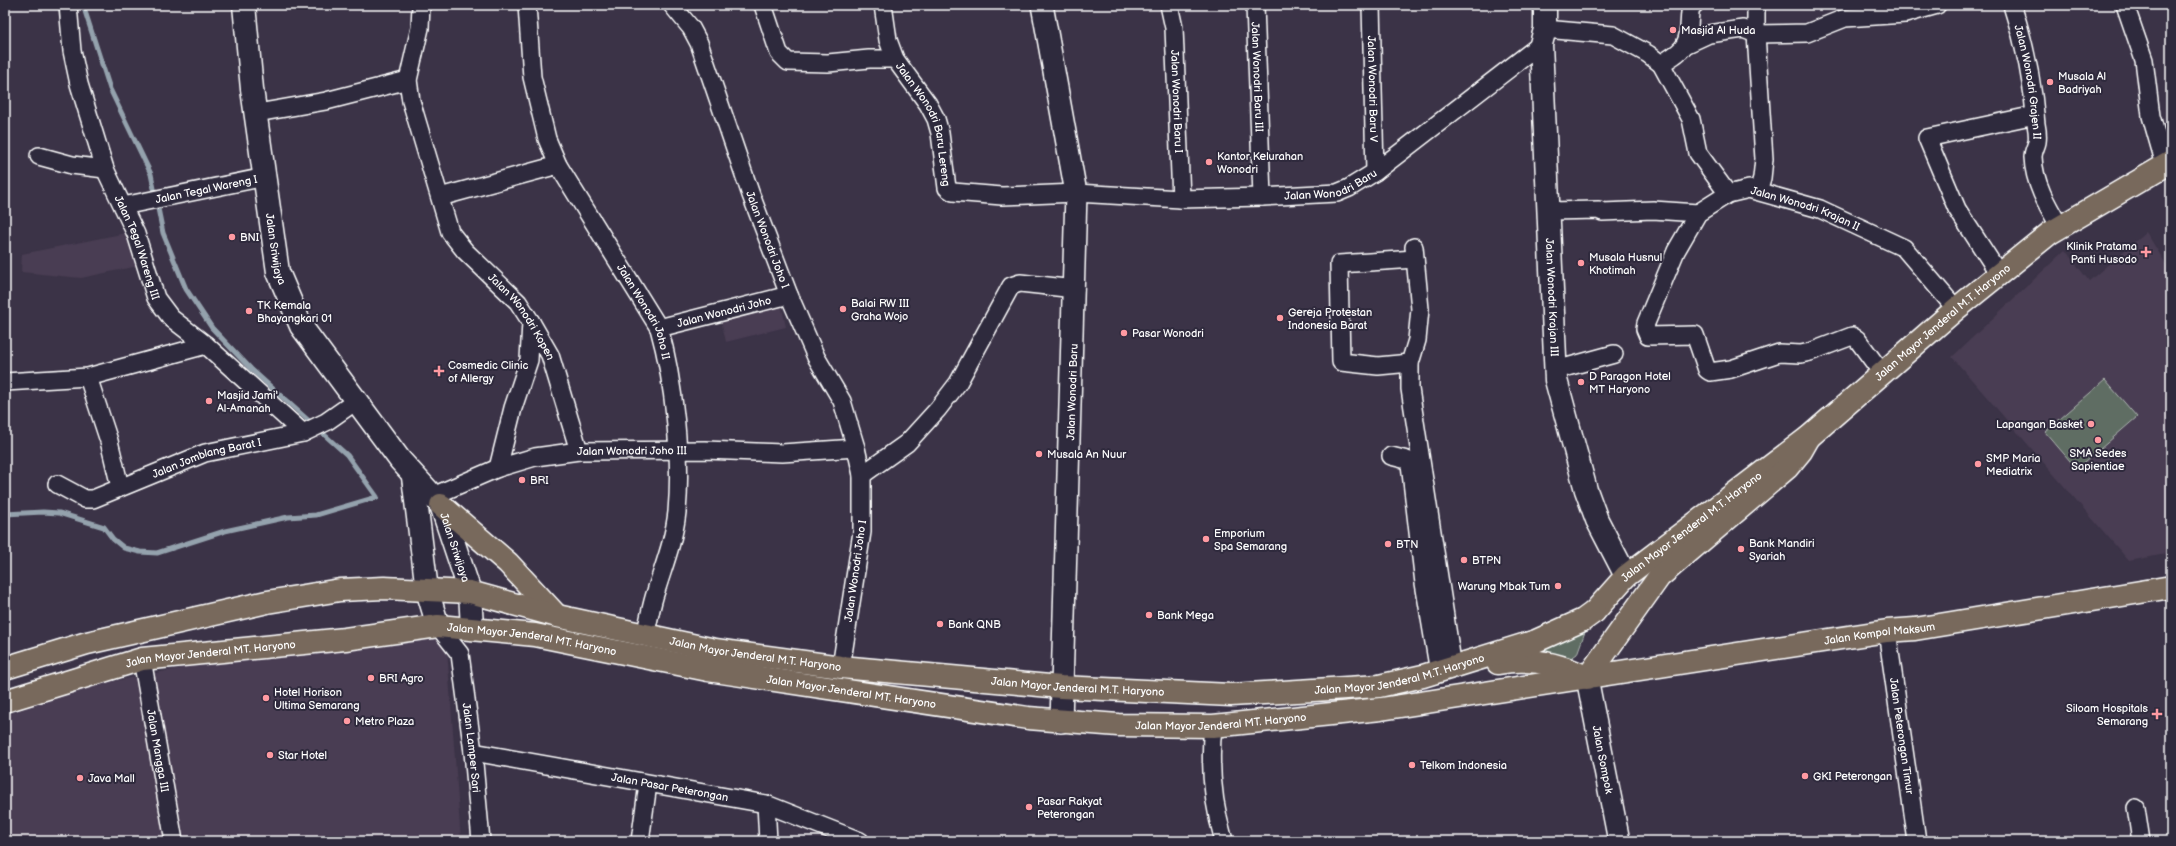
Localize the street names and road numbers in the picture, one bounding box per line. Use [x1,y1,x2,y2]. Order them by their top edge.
street label: Jalan Wonodri Baru III [1249,22,1266,133]
street label: Jalan Wonodri Grajen II [2011,23,2043,140]
street label: Jalan Wonodri Baru V [1365,36,1380,143]
street label: Jalan Wonodri Baru I [1168,49,1185,154]
street label: Jalan Wonodri Baru Lereng [893,60,953,187]
street label: Jalan Wonodri Baru [1284,166,1379,203]
street label: Jalan Tegal Wareng I [154,173,259,206]
street label: Jalan Wonodri Krajan II [1749,184,1862,234]
street label: Jalan Wonodri Joho I [743,189,792,291]
street label: Jalan Tegal Wareng III [112,193,162,302]
street label: Jalan Sriwijaya [263,212,289,287]
street label: Jalan Wonodri Krajan III [1543,238,1561,357]
street label: Jalan Wonodri Joho II [614,262,672,361]
street label: Jalan Mayor Jenderal M.T. Haryono [1872,262,2013,384]
street label: Jalan Wonodri Kopen [485,271,557,362]
street label: Jalan Wonodri Joho [676,294,773,330]
street label: Jalan Wonodri Baru [1064,343,1081,441]
street label: Jalan Jomblang Barat I [150,436,263,481]
street label: Jalan Wonodri Joho III [577,444,688,458]
street label: Jalan Mayor Jenderal M.T. Haryono [1618,469,1765,584]
street label: Jalan Sriwijaya [437,511,472,584]
street label: Jalan Wonodri Joho I [842,519,869,623]
street label: Jalan Kompol Maksum [1823,620,1936,648]
street label: Jalan Mayor Jenderal MT. Haryono [446,621,618,658]
street label: Jalan Mayor Jenderal M.T. Haryono [668,634,842,674]
street label: Jalan Mayor Jenderal MT. Haryono [124,638,296,671]
street label: Jalan Mayor Jenderal M.T. Haryono [1314,651,1486,697]
street label: Jalan Mayor Jenderal MT. Haryono [765,673,937,711]
street label: Jalan Mayor Jenderal M.T. Haryono [990,675,1165,699]
street label: Jalan Peterongan Timur [1887,677,1916,796]
street label: Jalan Lamper Sari [460,702,483,793]
street label: Jalan Mangga III [144,708,171,794]
street label: Jalan Mayor Jenderal MT. Haryono [1135,711,1307,733]
street label: Jalan Sompok [1589,724,1616,795]
street label: Jalan Pasar Peterongan [610,771,729,804]

